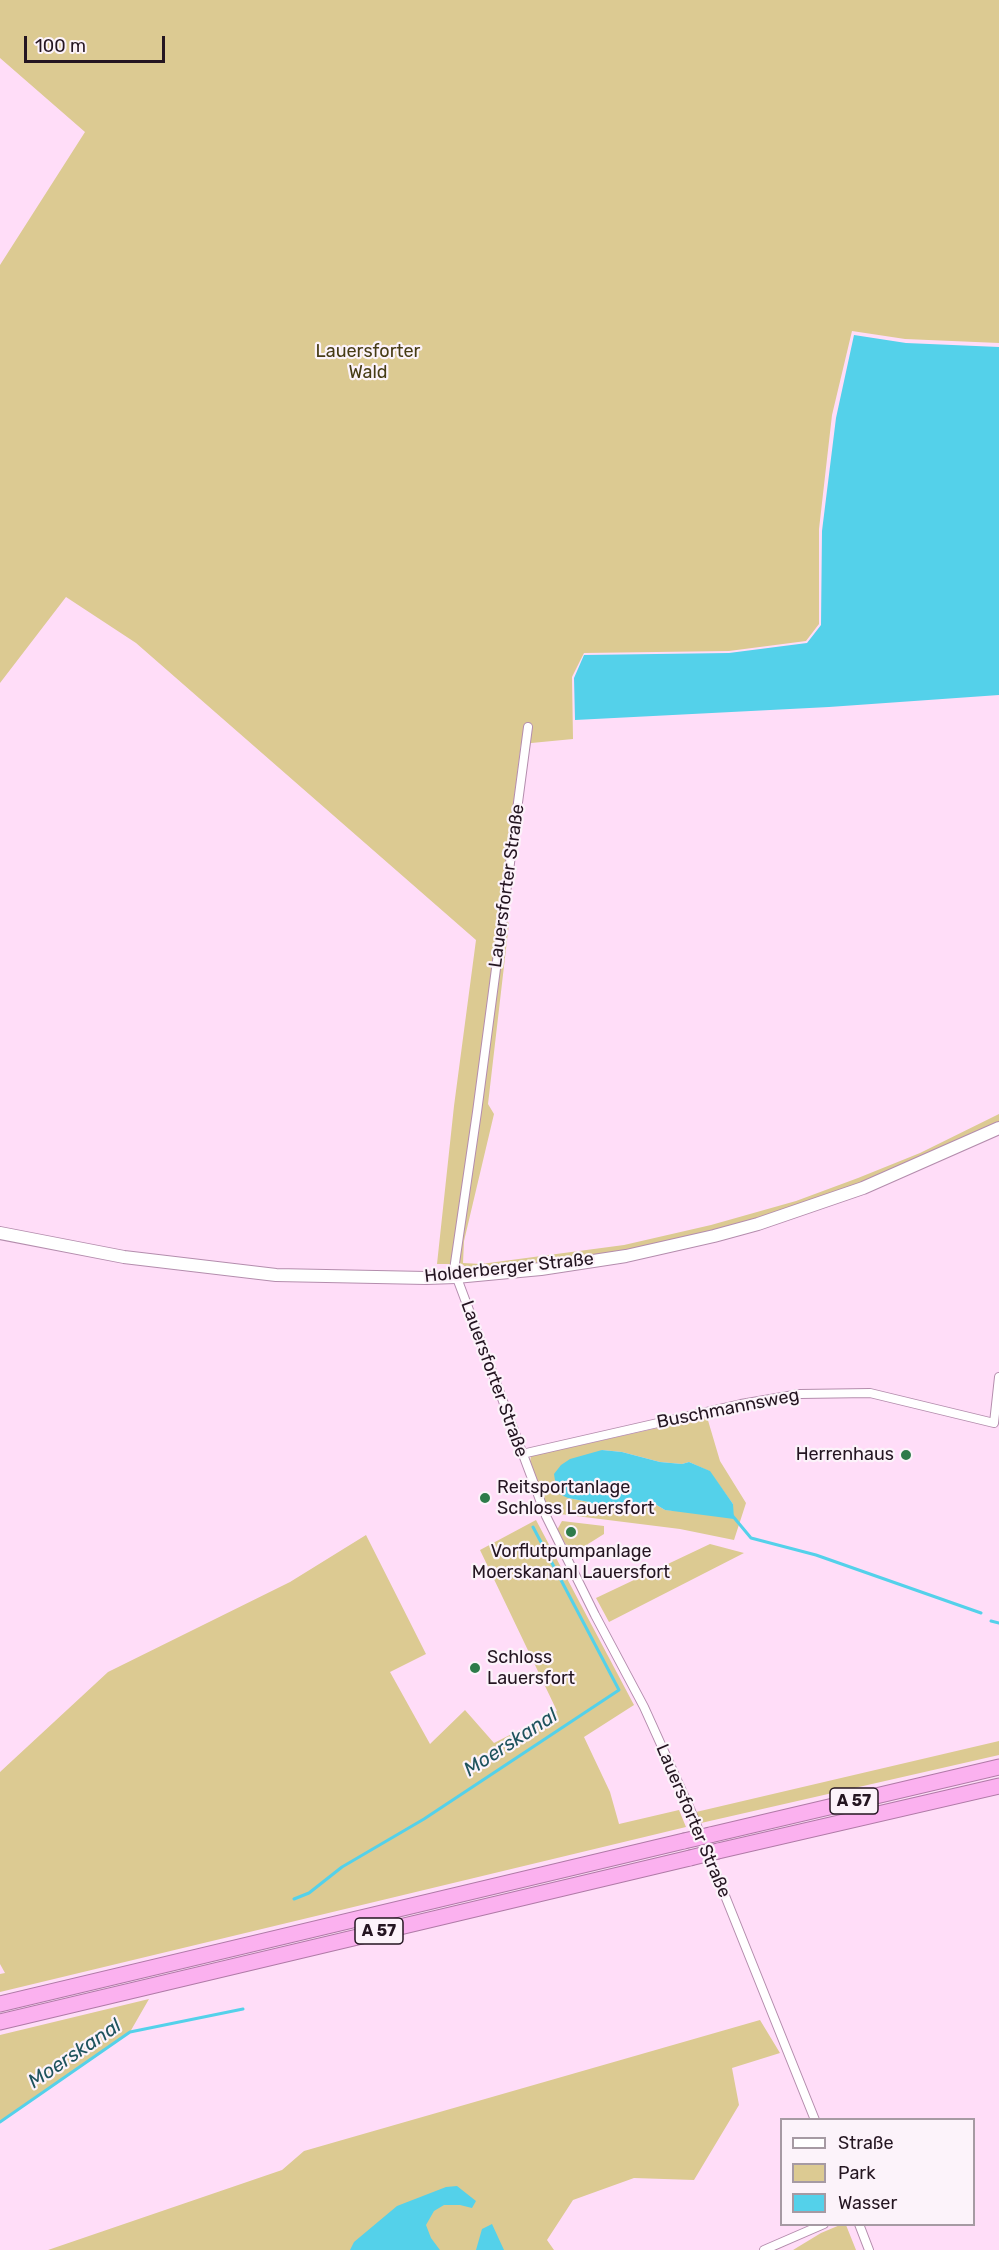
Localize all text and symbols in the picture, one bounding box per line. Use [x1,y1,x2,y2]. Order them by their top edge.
scale bar [27,24,168,62]
text: 100 m [35,35,86,57]
park label: Lauersforter Wald [316,341,420,384]
street label: Lauersforter Straße [485,803,529,969]
street label: Holderberger Straße [423,1248,595,1288]
street label: Lauersforter Straße [456,1298,532,1460]
street label: Buschmannsweg [655,1385,801,1433]
place label: Herrenhaus [796,1444,894,1466]
marker: Herrenhaus [899,1448,913,1462]
place label: Reitsportanlage Schloss Lauersfort [497,1477,655,1520]
marker: Reitsportanlage Schloss Lauersfort [478,1491,492,1505]
marker: Vorflutpumpanlage Moerskananl Lauersfort [564,1525,578,1539]
place label: Vorflutpumpanlage Moerskananl Lauersfort [472,1541,670,1584]
place label: Schloss Lauersfort [487,1647,575,1690]
marker: Schloss Lauersfort [468,1661,482,1675]
water label: Moerskanal [460,1704,562,1782]
street label: Lauersforter Straße [651,1741,735,1901]
road number: A 57 [830,1788,878,1814]
road number: A 57 [355,1918,403,1944]
water label: Moerskanal [24,2014,126,2094]
legend [780,2118,975,2226]
text: Straße [838,2132,894,2154]
text: Park [838,2162,875,2184]
text: Wasser [838,2192,897,2214]

